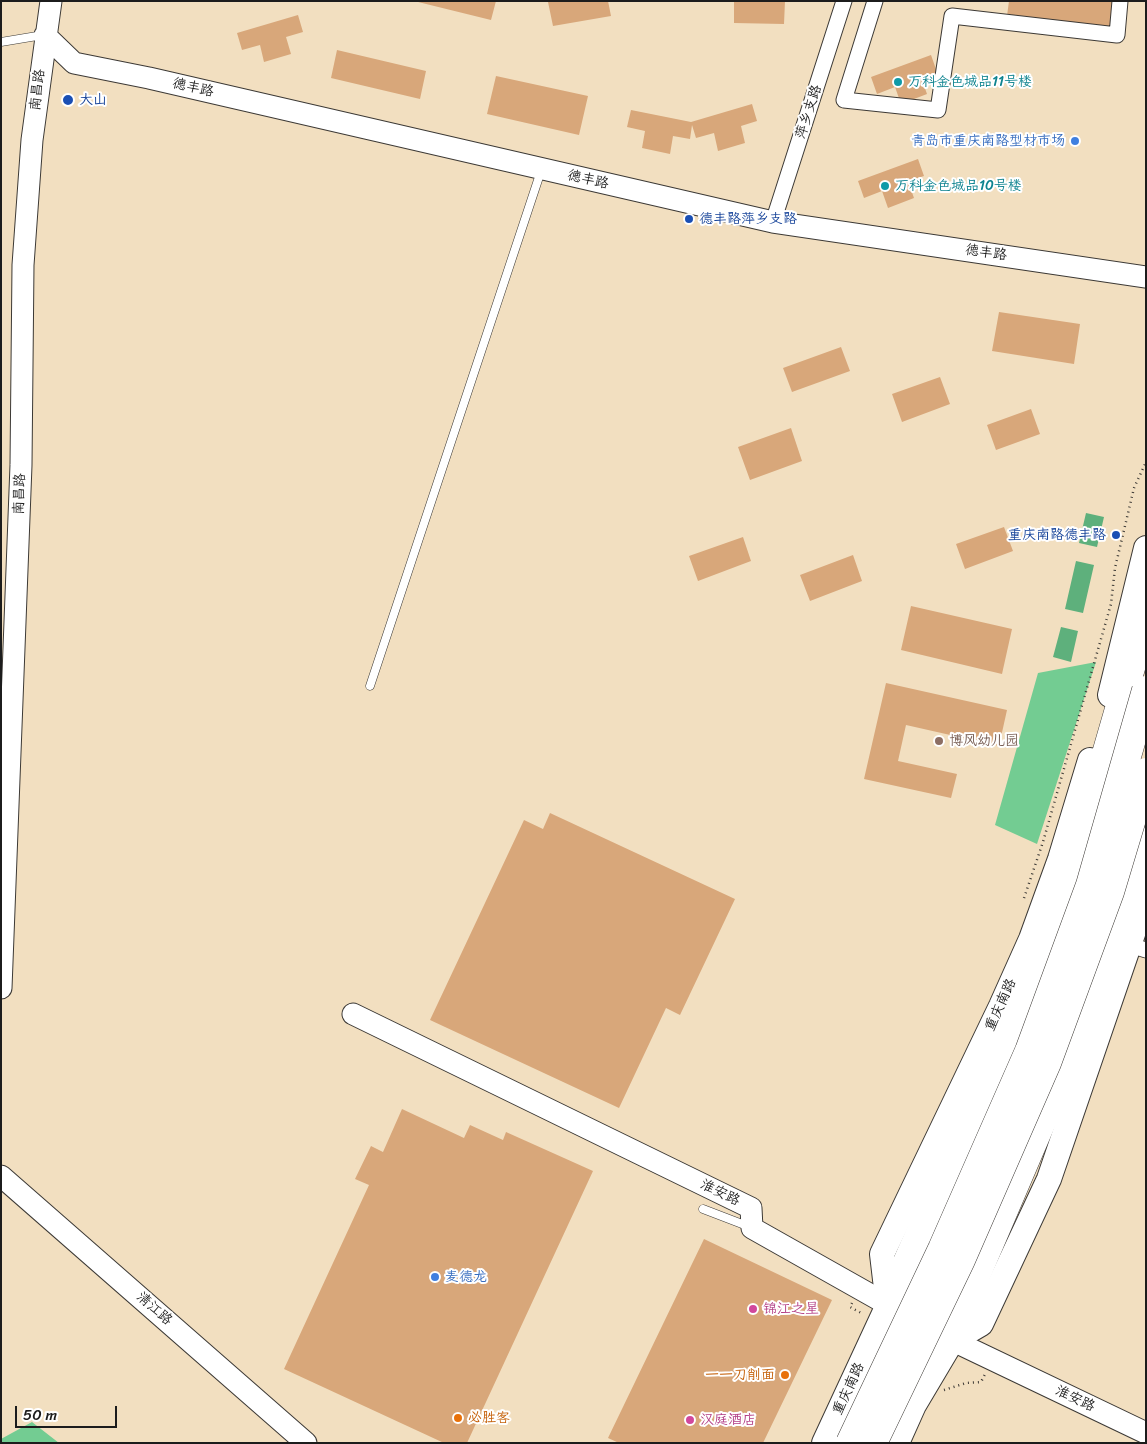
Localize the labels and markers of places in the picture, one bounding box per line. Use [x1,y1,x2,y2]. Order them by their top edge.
place label: 万科金色城品11号楼 [908,74,1032,90]
marker: 万科金色城品11号楼 [892,76,904,88]
place label: 大山 [79,92,107,108]
marker: 大山 [61,93,75,107]
place label: 青岛市重庆南路型材市场 [911,133,1065,149]
marker: 青岛市重庆南路型材市场 [1069,135,1081,147]
place label: 万科金色城品10号楼 [895,178,1022,194]
marker: 万科金色城品10号楼 [879,180,891,192]
place label: 德丰路萍乡支路 [699,211,797,227]
marker: 德丰路萍乡支路 [683,213,695,225]
place label: 重庆南路德丰路 [1008,527,1106,543]
marker: 重庆南路德丰路 [1110,529,1122,541]
place label: 博风幼儿园 [949,733,1019,749]
marker: 博风幼儿园 [933,735,945,747]
place label: 麦德龙 [445,1269,487,1285]
marker: 麦德龙 [429,1271,441,1283]
place label: 锦江之星 [763,1301,819,1317]
marker: 锦江之星 [747,1303,759,1315]
place label: 一一刀削面 [705,1367,775,1383]
marker: 一一刀削面 [779,1369,791,1381]
place label: 必胜客 [468,1410,510,1426]
marker: 必胜客 [452,1412,464,1424]
place label: 汉庭酒店 [700,1412,756,1428]
marker: 汉庭酒店 [684,1414,696,1426]

